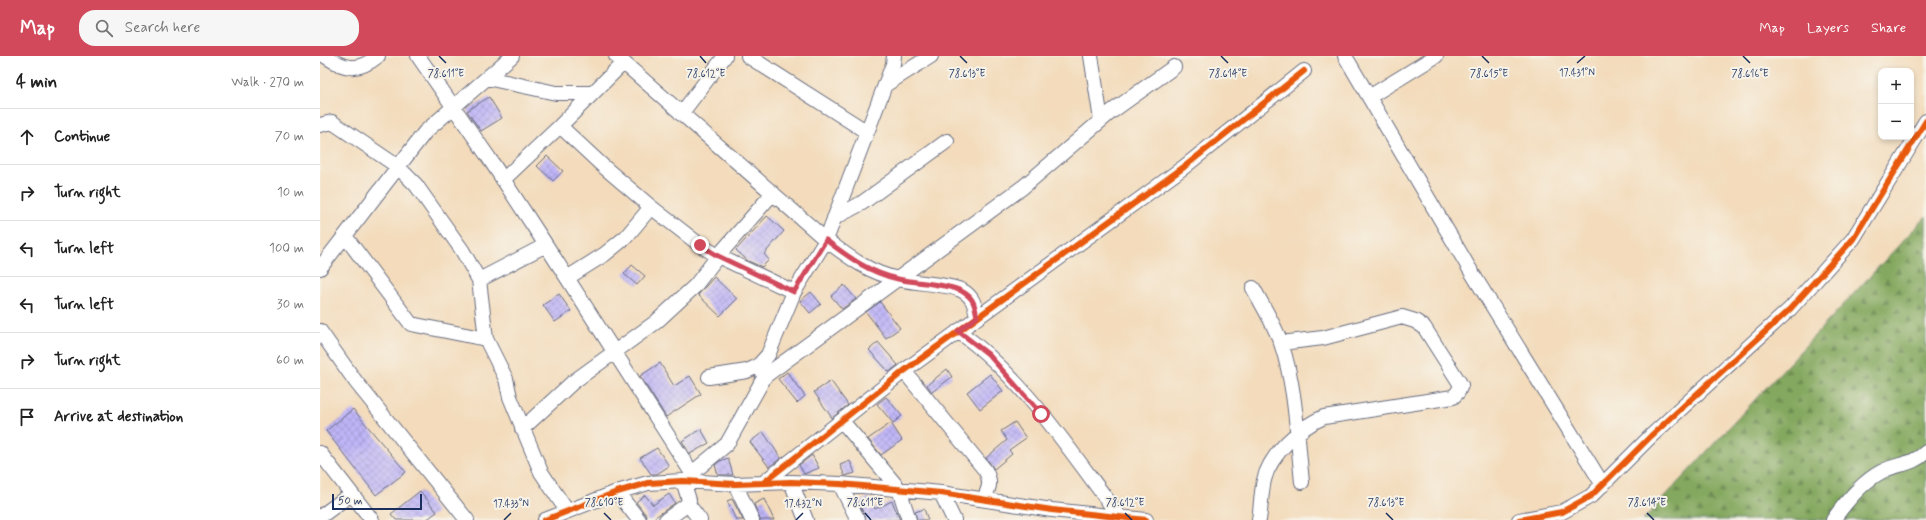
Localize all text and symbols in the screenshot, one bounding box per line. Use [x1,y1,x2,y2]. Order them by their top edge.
search box [79,10,359,46]
text: Map [20,16,55,41]
icon: search [93,17,115,39]
text: Search here [125,18,200,38]
text: Map [1759,19,1785,37]
text: Layers [1807,19,1849,37]
text: Share [1871,19,1906,37]
text: 17.431°N [1559,66,1595,80]
text: 78.611°E [428,67,464,81]
text: 78.612°E [687,67,725,81]
text: 78.613°E [949,67,985,81]
text: 78.614°E [1209,67,1247,81]
text: 78.615°E [1470,67,1508,81]
text: 78.616°E [1731,67,1769,81]
map controls [1878,68,1914,140]
button: + [1878,68,1914,104]
text: 4 min [16,71,57,93]
text: Walk · 270 m [231,74,304,91]
button: − [1878,104,1914,140]
icon: ahead [16,126,38,148]
text: Continue [54,127,110,147]
text: 70 m [275,128,304,145]
icon: right [16,182,38,204]
text: Turn right [54,183,121,203]
text: 10 m [277,184,304,201]
route end [691,236,709,254]
icon: left [16,238,38,260]
text: Turn left [54,239,114,259]
text: 100 m [269,240,304,257]
icon: left [16,294,38,316]
text: Turn left [54,295,114,315]
text: 30 m [277,296,304,313]
icon: right [16,350,38,372]
text: Turn right [54,351,121,371]
text: 60 m [276,352,304,369]
route start [1032,405,1050,423]
icon: arrive [16,406,38,428]
text: Arrive at destination [54,407,183,427]
scale bar [332,492,422,511]
text: 50 m [338,494,363,508]
text: 78.610°E [585,496,623,510]
text: 78.611°E [847,496,883,510]
text: 78.612°E [1106,496,1144,510]
text: 78.613°E [1368,496,1404,510]
text: 78.614°E [1628,496,1666,510]
text: 17.433°N [493,497,529,511]
text: 17.432°N [784,497,822,511]

